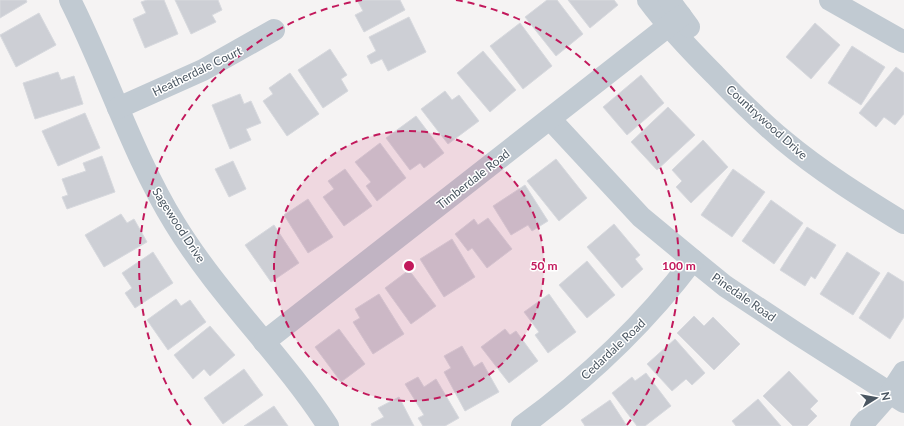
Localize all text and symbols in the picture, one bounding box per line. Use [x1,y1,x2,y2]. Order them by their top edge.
street label: Heatherdale Court [150,43,245,99]
street label: Countrywood Drive [723,82,811,162]
street label: Timberdale Road [434,146,512,212]
street label: Sagewood Drive [149,185,209,265]
text: 50 m [531,258,557,273]
text: 100 m [662,258,696,273]
centre of rings [402,259,416,273]
street label: Pinedale Road [709,269,779,325]
street label: Cedardale Road [578,315,648,383]
north arrow [856,378,896,418]
text: N [879,391,893,401]

